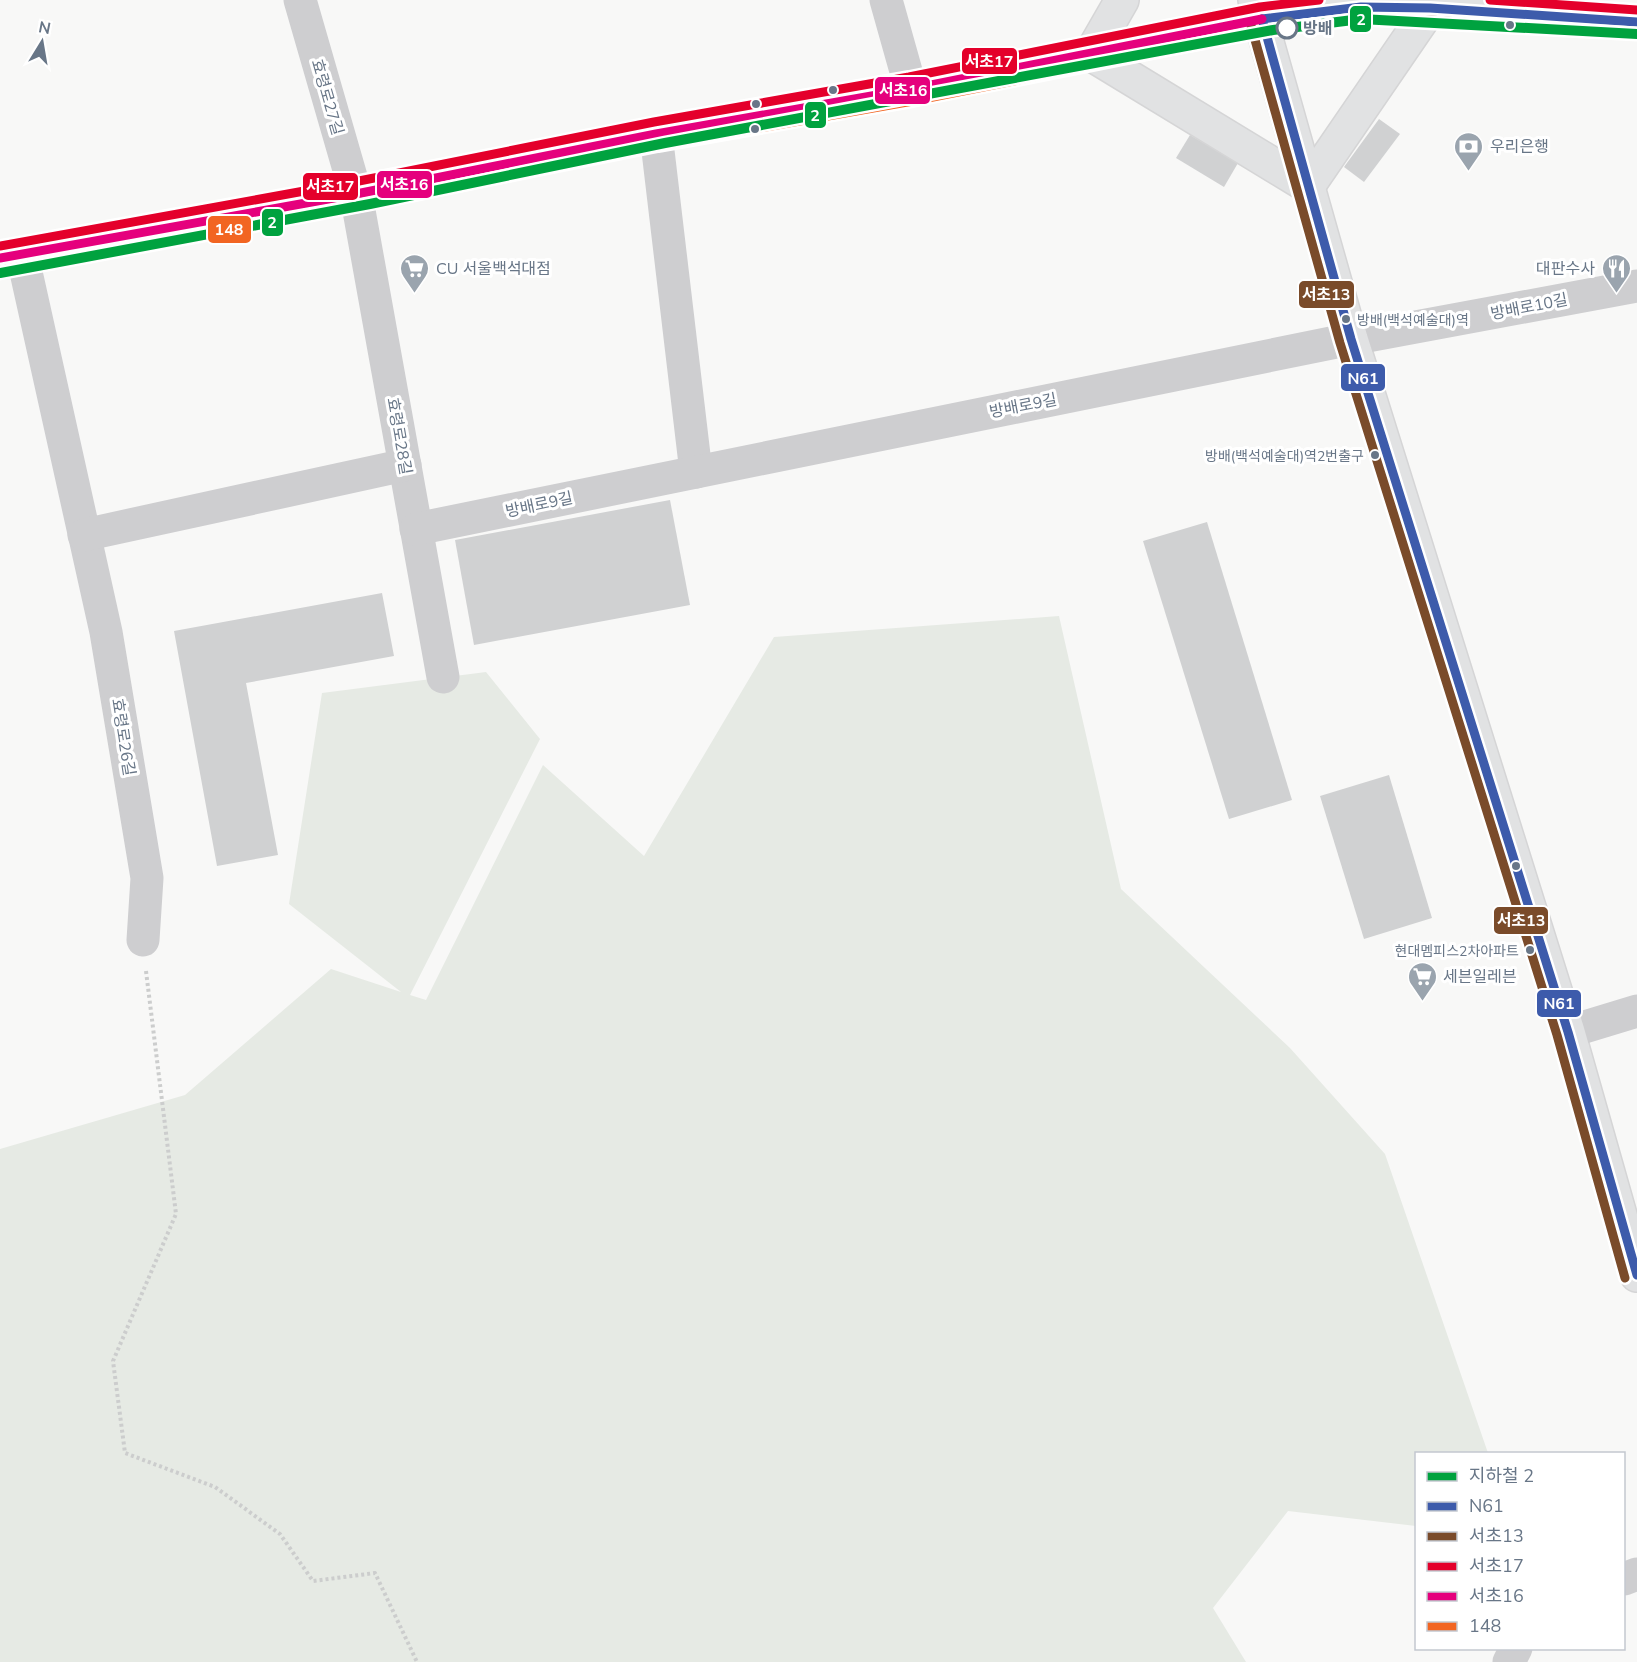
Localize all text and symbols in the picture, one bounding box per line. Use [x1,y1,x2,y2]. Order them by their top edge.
line badge: 2 [1349,5,1372,33]
text: 2 [1356,9,1366,31]
north arrow [12,12,72,72]
text: N [37,16,53,40]
marker: 방배 [1276,17,1298,39]
place label: 방배 [1303,18,1332,40]
unlabelled marker [1504,19,1516,31]
line badge: 서초17 [961,47,1018,75]
text: 서초17 [965,51,1013,73]
street label: 효령로27길 [306,57,348,138]
line badge: 서초16 [874,76,931,105]
text: 서초16 [879,80,927,102]
unlabelled marker [827,84,839,96]
unlabelled marker [750,98,762,110]
line badge: 2 [804,101,827,129]
text: 2 [810,105,820,127]
unlabelled marker [749,123,761,135]
bank icon: 우리은행 [1453,130,1485,172]
place label: 우리은행 [1490,136,1549,158]
line badge: 서초16 [376,170,433,199]
line badge: 서초17 [302,172,359,201]
text: 서초16 [380,174,428,196]
text: 서초17 [306,176,354,198]
line badge: 2 [261,208,284,237]
text: 2 [267,212,277,234]
line badge: 148 [207,215,252,244]
text: 148 [215,219,243,241]
supermarket icon: CU 서울백석대점 [399,252,431,294]
restaurant icon: 대판수사 [1600,252,1632,294]
place label: CU 서울백석대점 [436,258,551,280]
place label: 대판수사 [1536,258,1595,280]
line badge: 서초13 [1298,280,1355,309]
text: 서초13 [1302,284,1350,306]
street label: 방배로10길 [1489,289,1570,325]
place label: 방배(백석예술대)역 [1357,311,1469,330]
marker: 방배(백석예술대)역 [1340,313,1352,325]
line badge: N61 [1340,363,1386,392]
text: N61 [1347,368,1379,390]
street label: 방배로9길 [987,389,1059,423]
street label: 효령로28길 [381,396,417,477]
place label: 방배(백석예술대)역2번출구 [1205,447,1364,466]
marker: 방배(백석예술대)역2번출구 [1369,449,1381,461]
street label: 방배로9길 [503,487,575,523]
street label: 효령로26길 [106,697,140,777]
unlabelled marker [1510,860,1522,872]
line badge: 서초13 [1493,906,1549,935]
text: 서초13 [1497,910,1545,932]
place label: 현대멤피스2차아파트 [1395,942,1519,961]
marker: 현대멤피스2차아파트 [1524,944,1536,956]
supermarket icon: 세븐일레븐 [1406,960,1438,1002]
place label: 세븐일레븐 [1443,966,1517,988]
line badge: N61 [1536,989,1582,1018]
text: N61 [1543,993,1575,1015]
legend [1415,1452,1625,1650]
text: 지하철 2 [1469,1464,1534,1488]
text: N61 [1469,1494,1504,1518]
text: 서초13 [1469,1524,1524,1548]
text: 서초17 [1469,1554,1524,1578]
text: 서초16 [1469,1584,1524,1608]
text: 148 [1469,1614,1501,1638]

